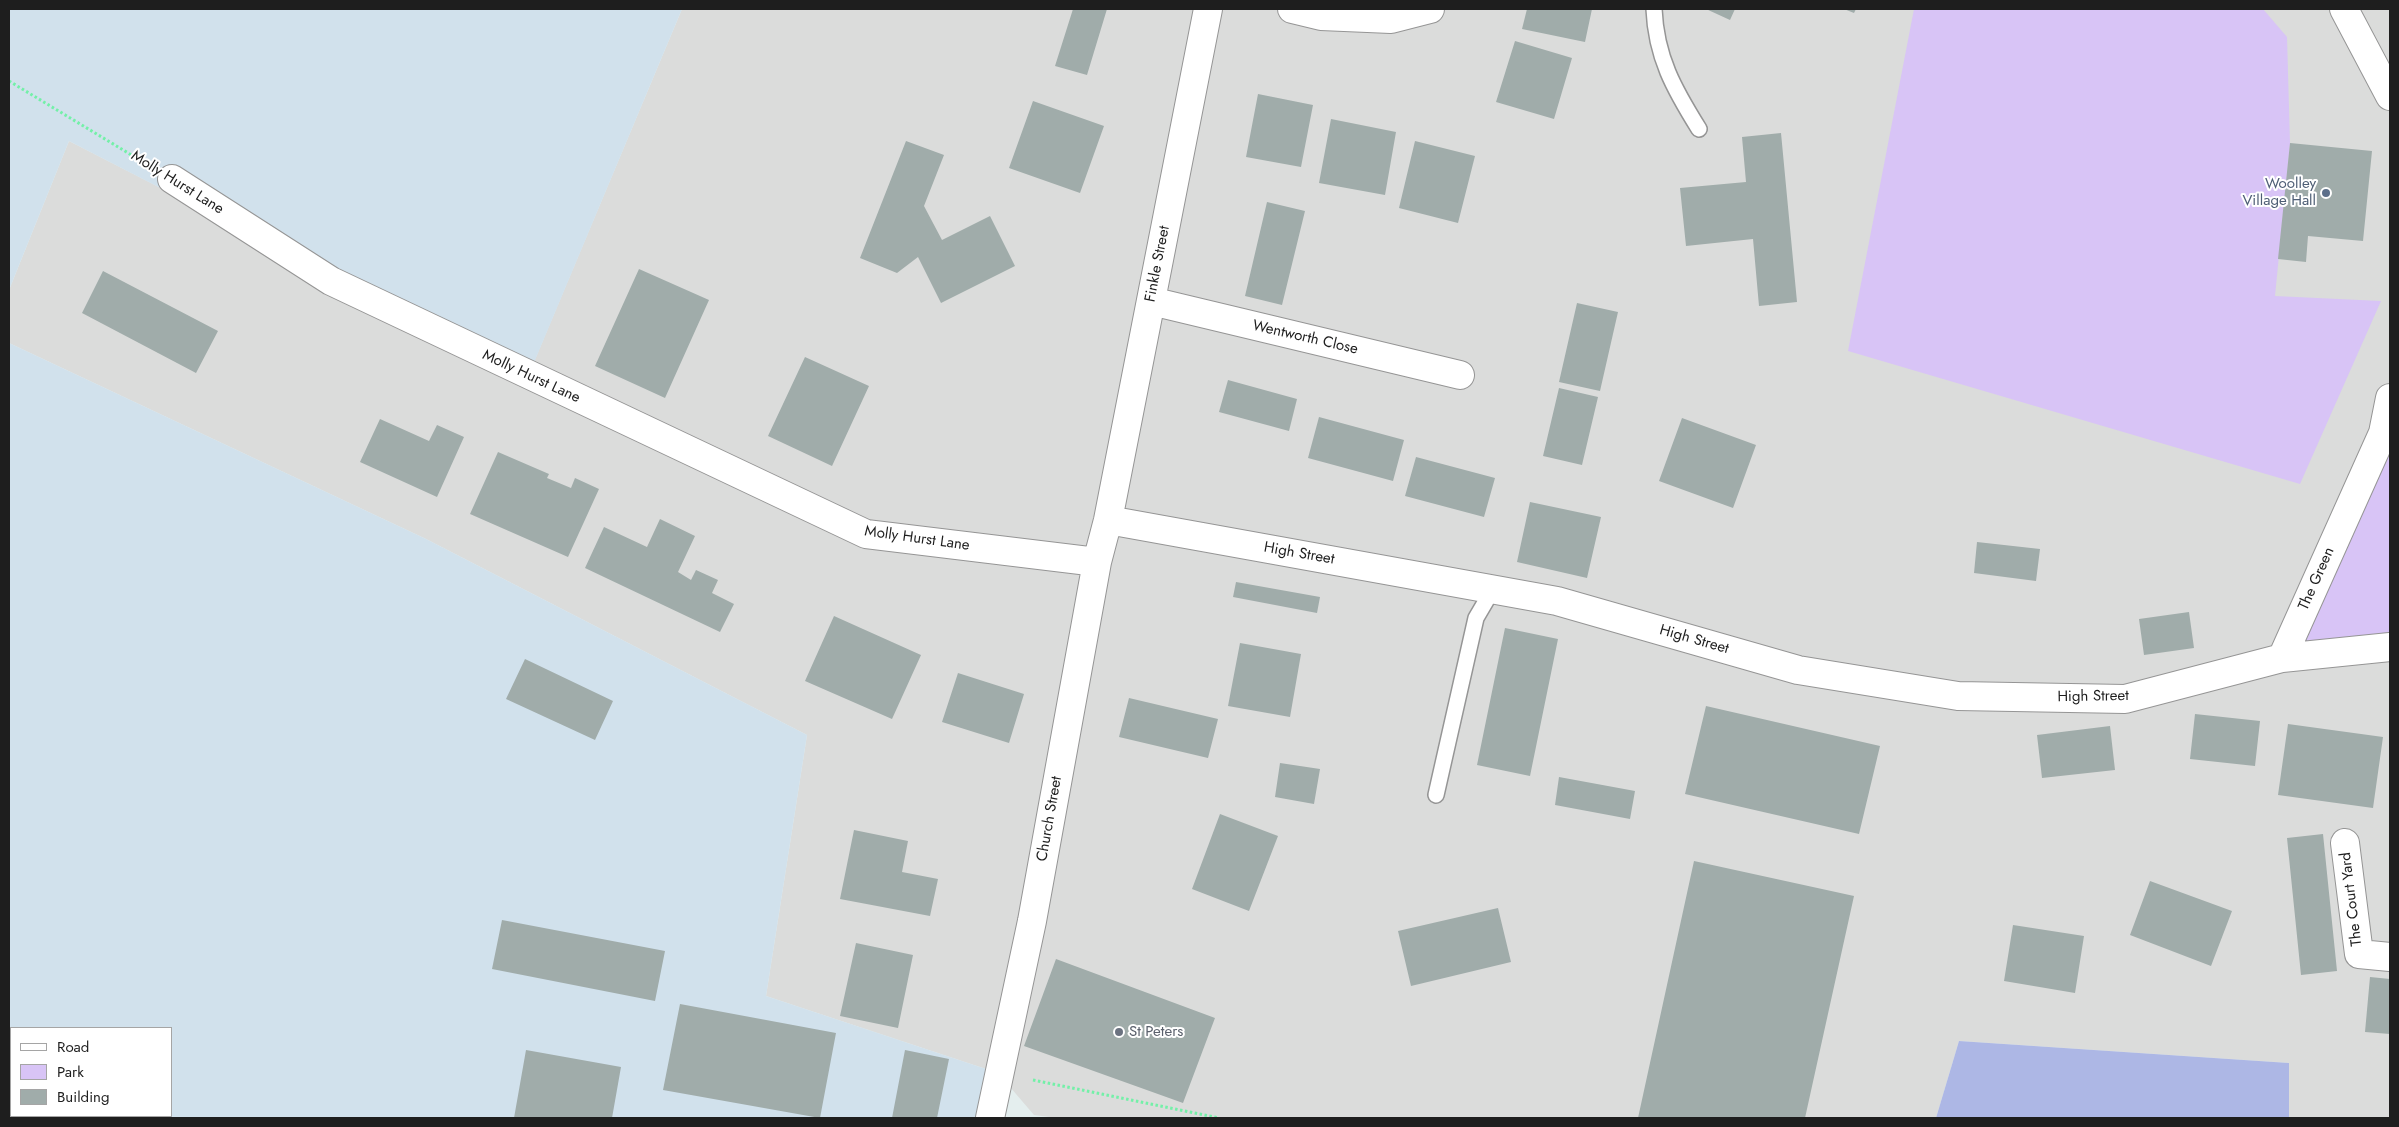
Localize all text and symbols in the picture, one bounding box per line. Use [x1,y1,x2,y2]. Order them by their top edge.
street label: Molly Hurst Lane [127,147,227,219]
place label: Woolley Village Hall [2242,175,2316,210]
marker: Woolley Village Hall [2320,187,2332,199]
street label: Finkle Street [1142,224,1174,304]
street label: Wentworth Close [1250,317,1360,359]
street label: Molly Hurst Lane [479,346,583,408]
street label: Molly Hurst Lane [863,523,971,555]
street label: High Street [1262,539,1336,569]
street label: The Green [2295,545,2339,613]
street label: High Street [1657,622,1731,658]
street label: High Street [2057,687,2129,707]
street label: Church Street [1034,775,1066,863]
street label: The Court Yard [2337,851,2367,947]
place label: St Peters [1129,1023,1183,1041]
marker: St Peters [1113,1026,1125,1038]
legend [10,1027,172,1117]
text: Road [57,1036,89,1058]
text: Park [57,1061,84,1083]
text: Building [57,1086,109,1108]

